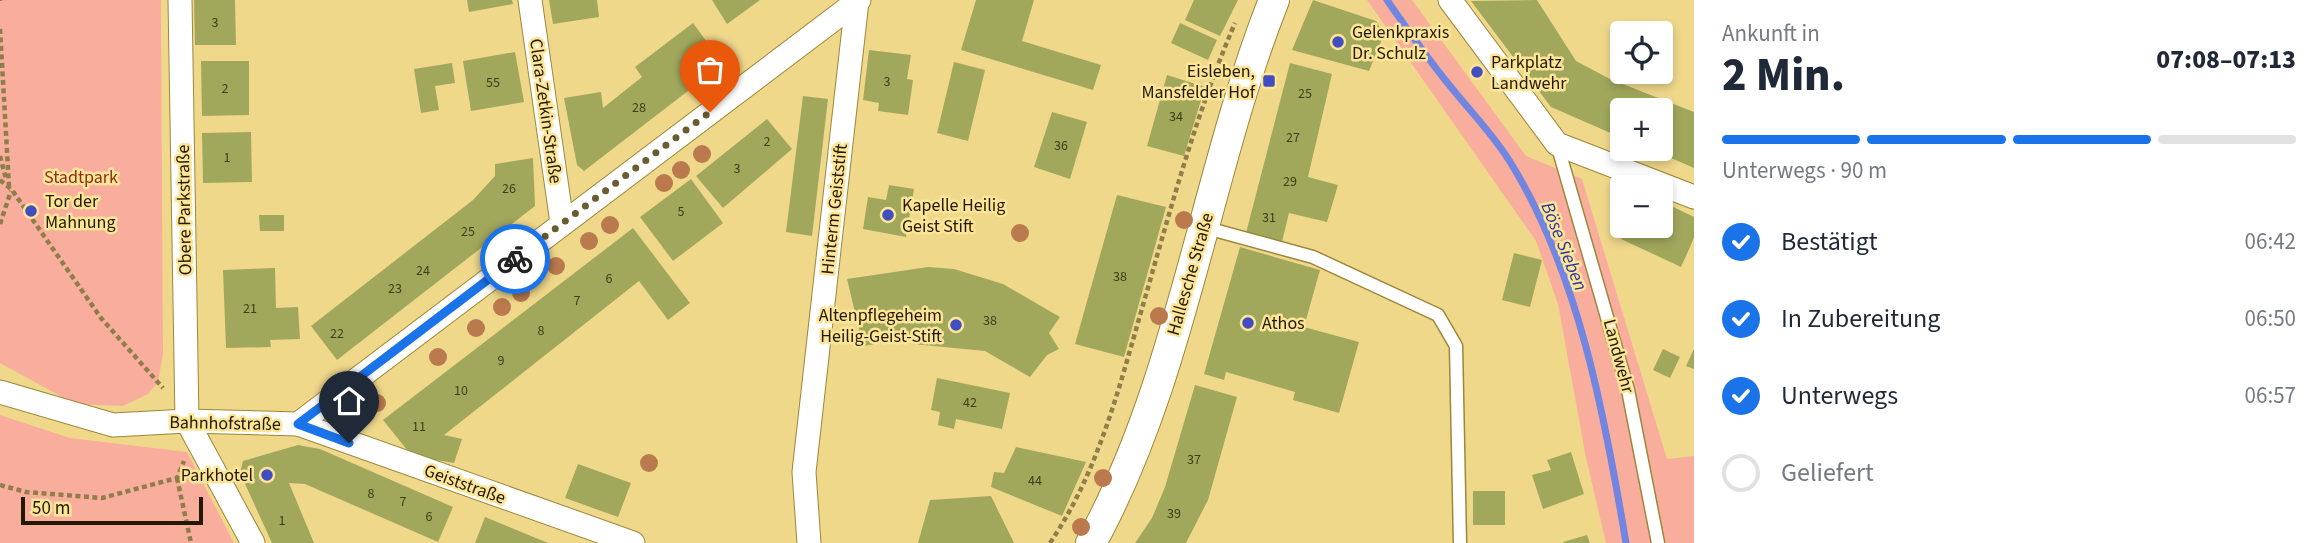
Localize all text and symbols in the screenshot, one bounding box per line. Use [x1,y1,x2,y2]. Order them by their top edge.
house number: 3 [212,13,219,33]
text: Ankunft in [1722,17,1820,50]
place label: Gelenkpraxis Dr. Schulz [1352,20,1449,66]
map controls [1610,21,1673,238]
button: locate [1610,21,1673,84]
marker: Gelenkpraxis Dr. Schulz [1330,34,1346,50]
street label: Clara-Zetkin-Straße [523,37,568,185]
pin [680,40,740,112]
text: 07:08–07:13 [2156,41,2296,78]
text: 2 Min. [1722,43,1845,108]
place label: Parkplatz Landwehr [1491,50,1567,96]
icon: bag [691,51,729,89]
place label: Eisleben, Mansfelder Hof [1141,59,1256,105]
marker: Parkplatz Landwehr [1469,64,1485,80]
house number: 3 [884,72,891,92]
house number: 55 [486,73,500,93]
marker: Eisleben, Mansfelder Hof [1261,73,1277,89]
house number: 2 [222,79,229,99]
house number: 25 [1298,84,1312,104]
house number: 28 [632,98,646,118]
button: + [1610,98,1673,161]
house number: 34 [1169,107,1183,127]
house number: 27 [1286,128,1300,148]
house number: 2 [764,132,771,152]
house number: 36 [1054,136,1068,156]
street label: Hinterm Geiststift [815,142,854,276]
street label: Obere Parkstraße [171,144,198,275]
house number: 1 [224,148,231,168]
text: Unterwegs · 90 m [1722,154,1887,187]
house number: 3 [734,159,741,179]
park label: Stadtpark [44,165,118,190]
house number: 29 [1283,172,1297,192]
button: − [1610,175,1673,238]
house number: 26 [502,179,516,199]
place label: Tor der Mahnung [45,189,116,235]
place label: Kapelle Heilig Geist Stift [902,193,1005,239]
water label: Böse Sieben [1534,198,1594,295]
house number: 5 [678,202,685,222]
marker: Tor der Mahnung [23,203,39,219]
marker: Kapelle Heilig Geist Stift [880,207,896,223]
house number: 31 [1262,208,1276,228]
street label: Hallesche Straße [1161,210,1220,338]
house number: 25 [461,222,475,242]
icon: check [1722,223,1760,261]
text: Bestätigt [1781,223,1878,260]
courier [480,224,550,294]
text: 06:42 [2245,225,2296,258]
icon: bike [496,240,534,278]
house number: 24 [416,261,430,281]
house number: 38 [1113,267,1127,287]
house number: 6 [606,269,613,289]
house number: 23 [388,279,402,299]
house number: 7 [574,291,581,311]
house number: 21 [243,299,257,319]
icon: check [1722,300,1760,338]
text: In Zubereitung [1781,300,1940,337]
text: 06:50 [2245,302,2296,335]
place label: Altenpflegeheim Heilig-Geist-Stift [819,303,942,349]
house number: 38 [983,311,997,331]
place label: Athos [1262,311,1305,336]
marker: Athos [1240,315,1256,331]
street label: Landwehr [1597,316,1641,397]
marker: Altenpflegeheim Heilig-Geist-Stift [948,317,964,333]
house number: 8 [538,321,545,341]
house number: 22 [330,324,344,344]
house number: 9 [498,351,505,371]
pin [319,371,379,443]
icon: check [1722,377,1760,415]
text: Unterwegs [1781,377,1898,414]
text: 06:57 [2245,379,2296,412]
house number: 10 [454,381,468,401]
icon: home [330,382,368,420]
house number: 42 [963,393,977,413]
street label: Bahnhofstraße [169,410,281,437]
house number: 11 [412,417,426,437]
house number: 37 [1187,450,1201,470]
text: Geliefert [1781,454,1874,491]
street label: Geiststraße [421,458,509,511]
place label: Parkhotel [181,463,253,488]
marker: Parkhotel [259,467,275,483]
house number: 44 [1028,471,1042,491]
house number: 8 [368,484,375,504]
house number: 7 [400,492,407,512]
scale bar [21,494,203,526]
text: 50 m [32,495,70,522]
house number: 39 [1167,504,1181,524]
house number: 6 [426,507,433,527]
house number: 1 [279,511,286,531]

